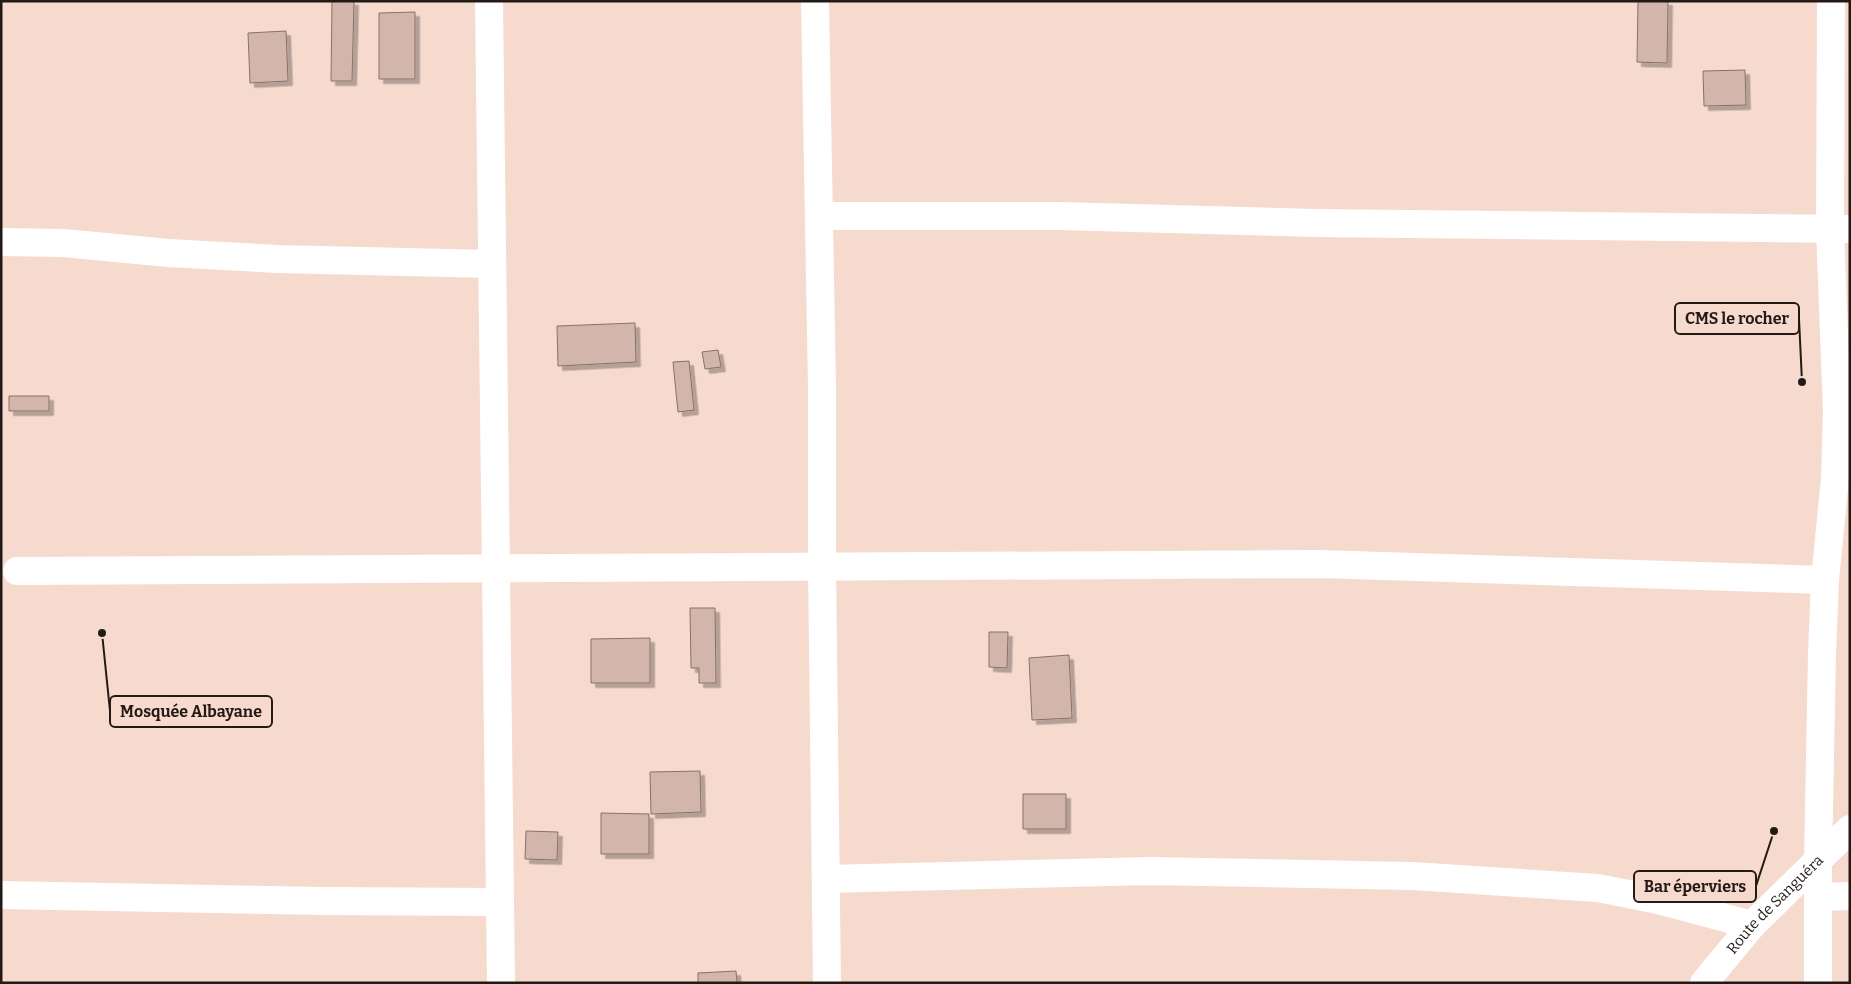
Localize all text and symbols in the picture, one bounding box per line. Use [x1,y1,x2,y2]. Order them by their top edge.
callout: CMS le rocher [1675,303,1799,334]
text: CMS le rocher [1685,309,1789,328]
callout: Mosquée Albayane [110,696,272,727]
text: Mosquée Albayane [120,702,262,721]
street label: Route de Sanguéra [1723,851,1827,957]
callout: Bar éperviers [1634,871,1756,902]
text: Bar éperviers [1644,877,1746,896]

